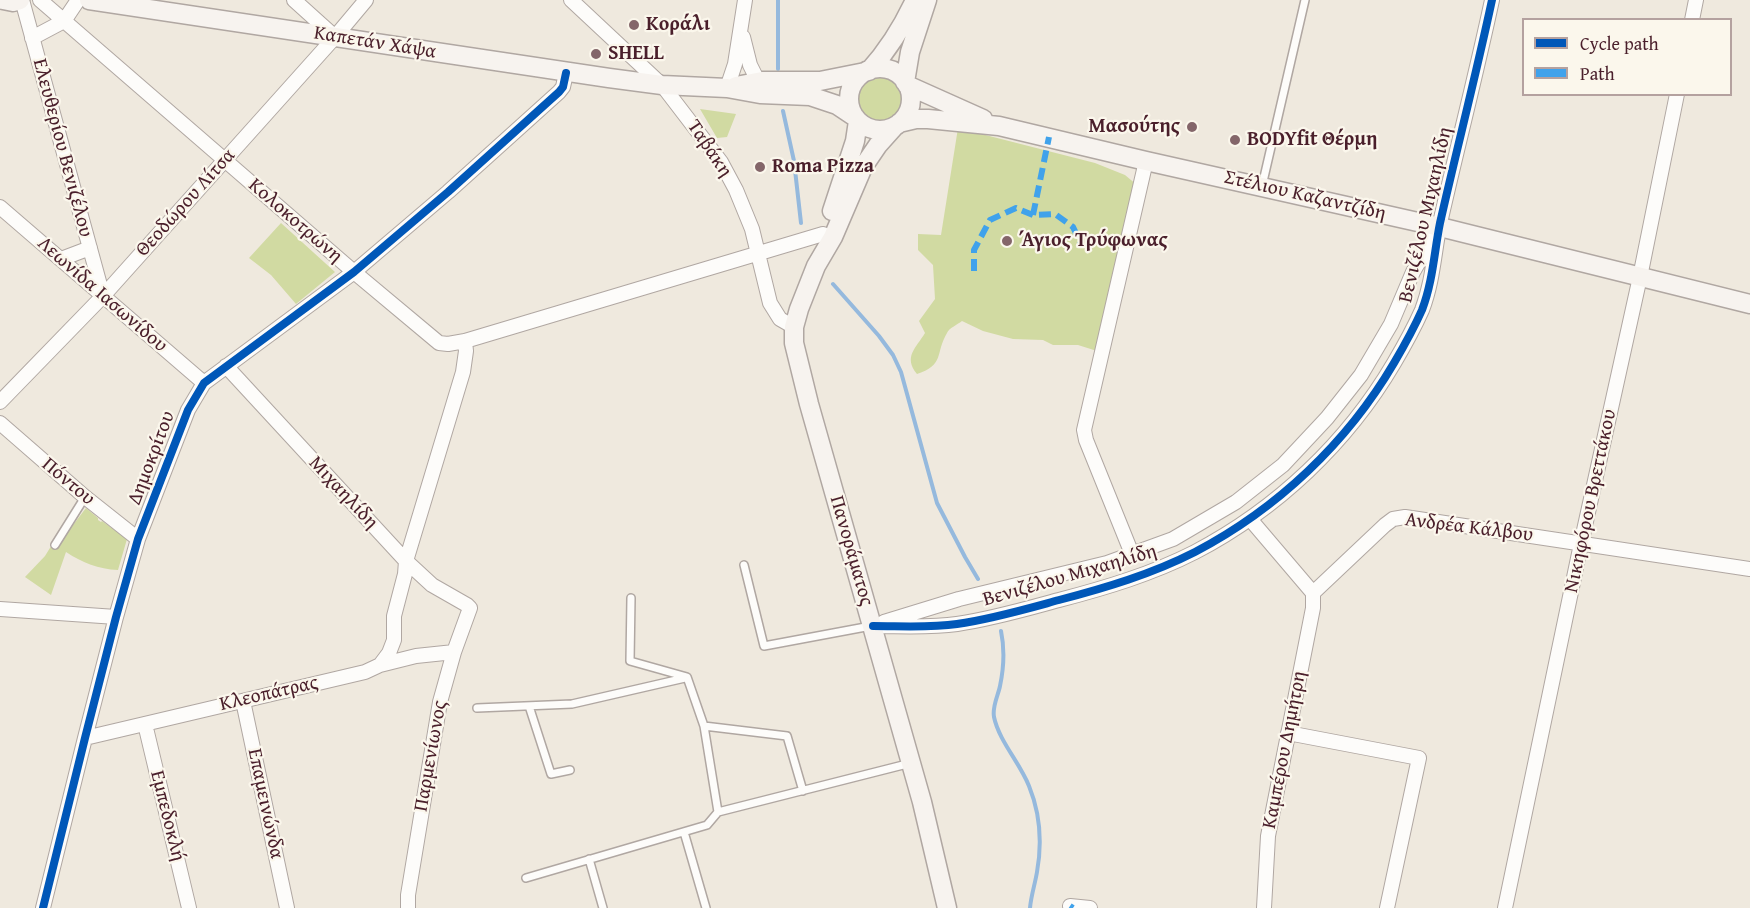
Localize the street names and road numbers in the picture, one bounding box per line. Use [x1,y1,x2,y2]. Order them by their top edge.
street label: Καπετάν Χάψα [312,21,438,65]
street label: Ελευθερίου Βενιζέλου [27,56,97,240]
street label: Ταβάκη [681,116,737,182]
street label: Βενιζέλου Μιχαηλίδη [1394,125,1458,305]
street label: Θεοδώρου Λίτσα [131,144,241,262]
street label: Στέλιου Καζαντζίδη [1222,166,1388,226]
street label: Κολοκοτρώνη [243,174,347,268]
street label: Λεωνίδα Ιασωνίδου [32,232,172,358]
street label: Νικηφόρου Βρεττάκου [1560,407,1622,595]
street label: Δημοκρίτου [123,408,181,508]
street label: Μιχαηλίδη [303,452,383,534]
street label: Πόντου [37,453,99,511]
street label: Πανοράματος [824,493,878,609]
street label: Ανδρέα Κάλβου [1404,508,1534,548]
street label: Βενιζέλου Μιχαηλίδη [980,540,1160,612]
street label: Καμπέρου Δημήτρη [1258,669,1312,831]
street label: Κλεοπάτρας [218,671,320,717]
street label: Παρμενίωνος [409,699,453,813]
street label: Επαμεινώνδα [242,747,288,861]
street label: Εμπεδοκλή [144,768,190,864]

